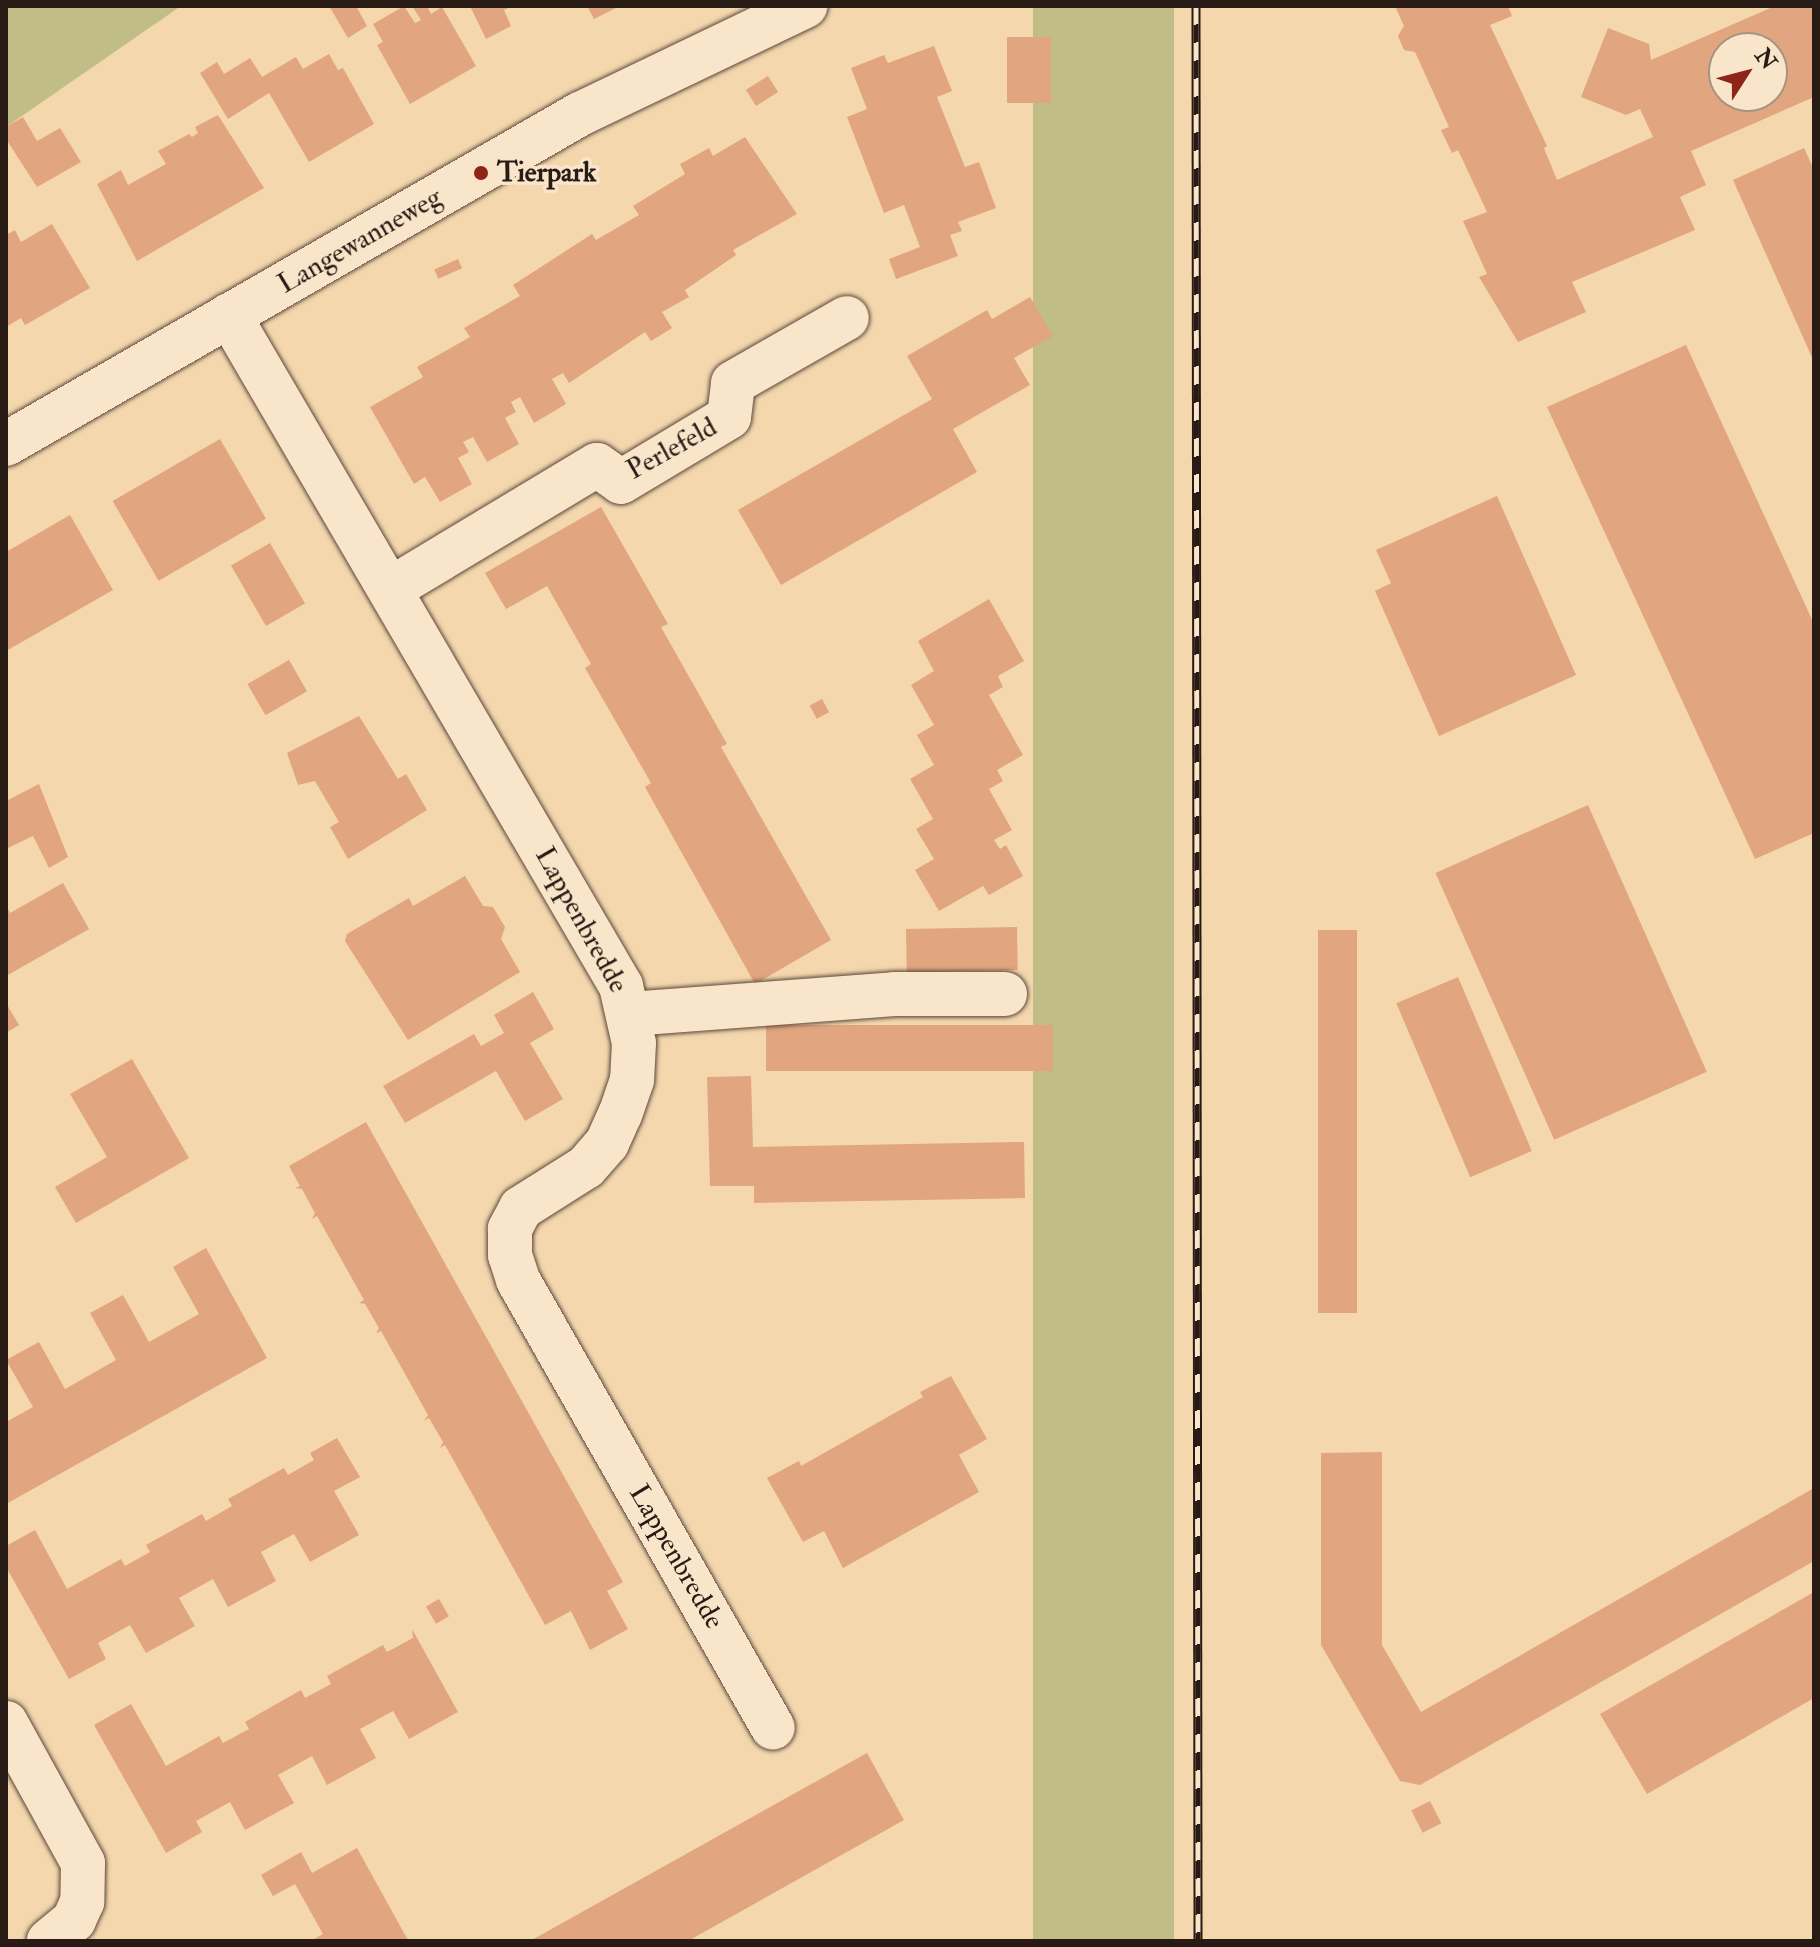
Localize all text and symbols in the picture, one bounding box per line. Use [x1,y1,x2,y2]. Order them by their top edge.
north arrow [1708,32,1788,112]
text: N [1749,43,1783,75]
place label: Tierpark [497,156,596,190]
marker: Tierpark [472,164,490,182]
street label: Langewanneweg [272,181,448,301]
street label: Perlefeld [621,411,723,487]
street label: Lappenbredde [527,841,635,999]
street label: Lappenbredde [621,1479,731,1635]

